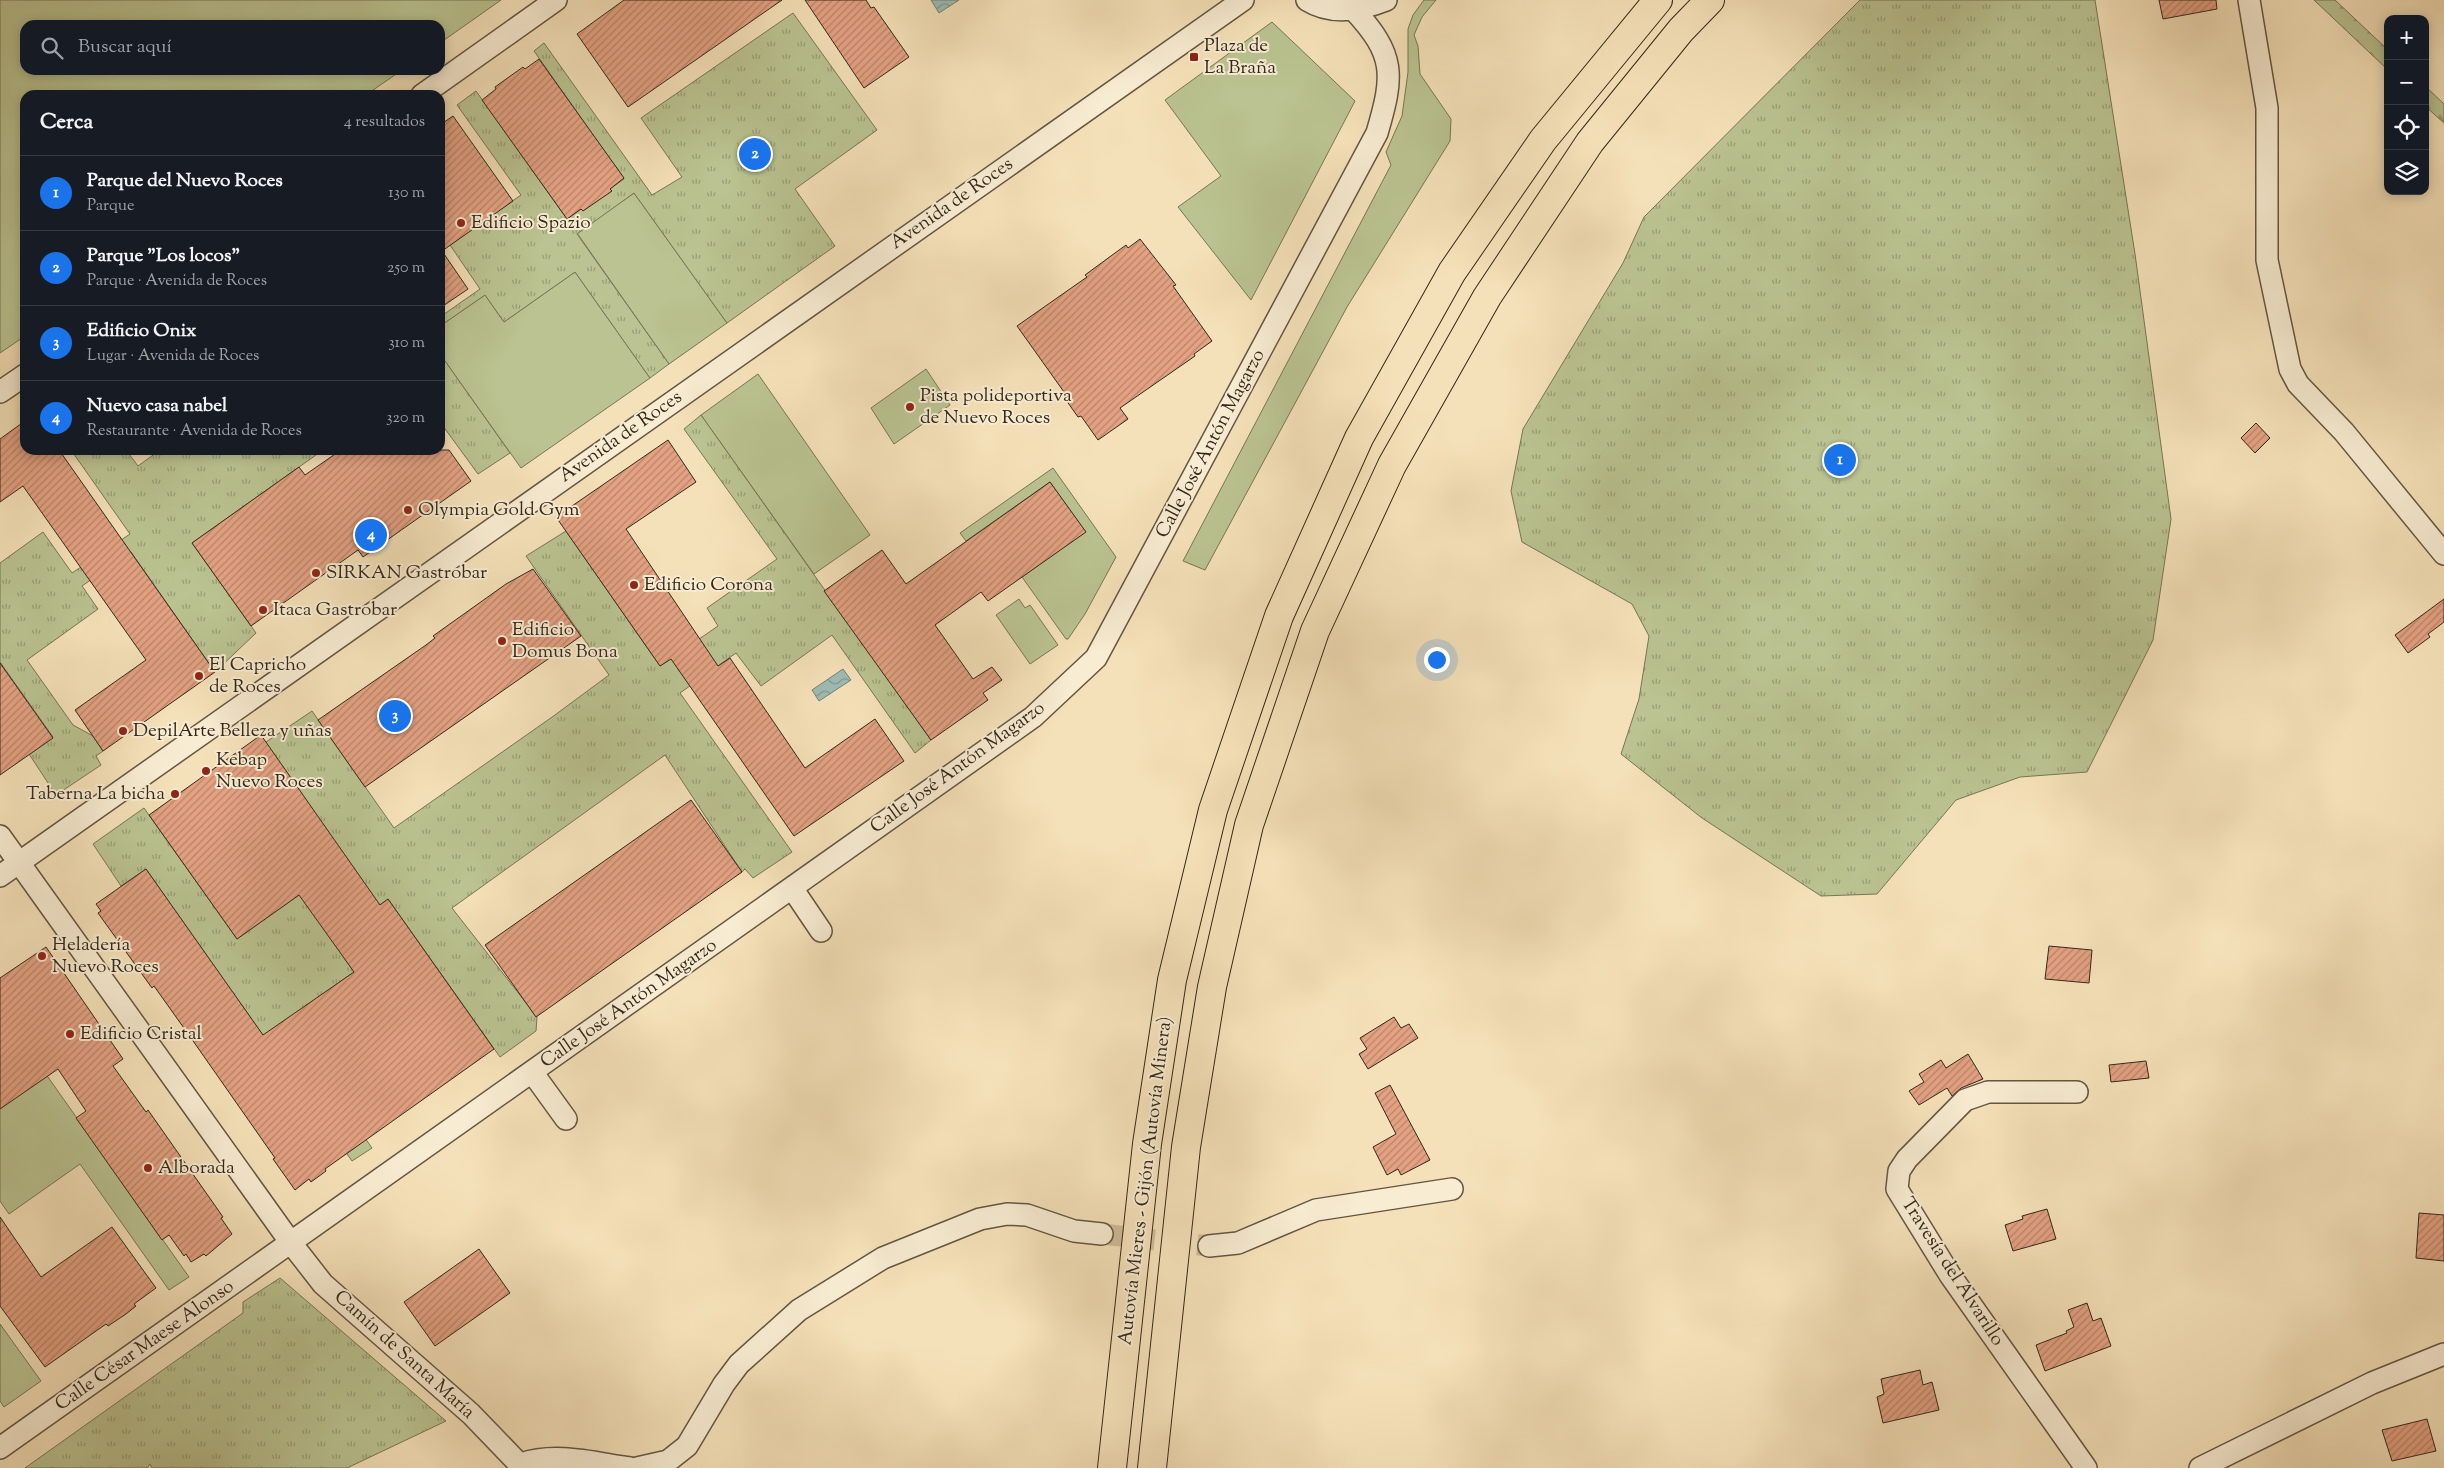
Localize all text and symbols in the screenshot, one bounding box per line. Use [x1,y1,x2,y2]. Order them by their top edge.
map controls [2384,15,2429,195]
button: + [2384,15,2429,60]
search box [20,20,445,75]
place label: Plaza de La Braña [1204,33,1276,82]
icon: search [38,34,66,62]
text: Buscar aquí [78,34,172,61]
marker: Plaza de La Braña [1188,51,1200,63]
button: − [2384,60,2429,105]
button: locate [2384,105,2429,150]
text: Cerca [40,108,93,138]
text: 4 resultados [344,111,425,134]
pin: 2 [739,135,771,173]
button: layers [2384,150,2429,195]
street label: Avenida de Roces [885,151,1019,257]
text: Parque del Nuevo Roces [87,168,283,195]
text: 1 [53,182,59,205]
text: 130 m [388,182,425,205]
text: Parque [87,195,134,218]
place label: Edificio Spazio [471,210,591,237]
marker: Edificio Spazio [455,217,467,229]
text: Parque "Los locos" [87,243,240,270]
text: 2 [52,257,60,280]
text: 250 m [387,257,425,280]
text: Parque · Avenida de Roces [87,270,267,293]
text: Edificio Onix [87,318,196,345]
text: 3 [53,332,59,355]
text: 310 m [388,332,425,355]
text: Lugar · Avenida de Roces [87,345,259,368]
street label: Calle José Antón Magarzo [1150,345,1272,543]
place label: Pista polideportiva de Nuevo Roces [920,383,1072,432]
street label: Avenida de Roces [554,384,688,490]
text: Nuevo casa nabel [87,393,227,420]
marker: Pista polideportiva de Nuevo Roces [904,401,916,413]
text: 4 [52,407,60,430]
text: 320 m [386,407,425,430]
text: Restaurante · Avenida de Roces [87,420,302,443]
pin: 1 [1824,441,1856,479]
place label: Olympia Gold Gym [418,497,580,524]
marker: Olympia Gold Gym [402,504,414,516]
pin: 4 [355,516,387,554]
place label: SIRKAN Gastrobar [326,560,487,587]
marker: SIRKAN Gastrobar [310,567,322,579]
place label: Edificio Corona [644,572,773,599]
marker: Edificio Corona [628,579,640,591]
place label: Itaca Gastrobar [273,597,397,624]
marker: Itaca Gastrobar [257,604,269,616]
place label: Edificio Domus Bona [512,617,618,666]
marker: Edificio Domus Bona [496,635,508,647]
your location [1424,647,1450,673]
place label: El Capricho de Roces [209,652,306,701]
marker: El Capricho de Roces [193,670,205,682]
street label: Calle José Antón Magarzo [865,695,1051,841]
pin: 3 [379,697,411,735]
place label: DepilArte Belleza y uñas [133,718,331,745]
marker: DepilArte Belleza y uñas [117,725,129,737]
place label: Kebap Nuevo Roces [216,747,323,796]
marker: Kebap Nuevo Roces [200,765,212,777]
place label: Taberna La bicha [26,781,165,808]
marker: Taberna La bicha [169,788,181,800]
place label: Heladería Nuevo Roces [52,932,159,981]
street label: Calle José Antón Magarzo [535,933,723,1075]
marker: Heladería Nuevo Roces [36,950,48,962]
street label: Autovía Mieres - Gijón (Autovía Minera) [1112,1015,1180,1347]
place label: Edificio Cristal [80,1021,202,1048]
marker: Edificio Cristal [64,1028,76,1040]
place label: Alborada [158,1155,235,1182]
marker: Alborada [142,1162,154,1174]
street label: Travesía del Alvarillo [1894,1192,2010,1352]
street label: Calle César Maese Alonso [50,1274,240,1418]
street label: Camín de Santa María [328,1284,481,1426]

